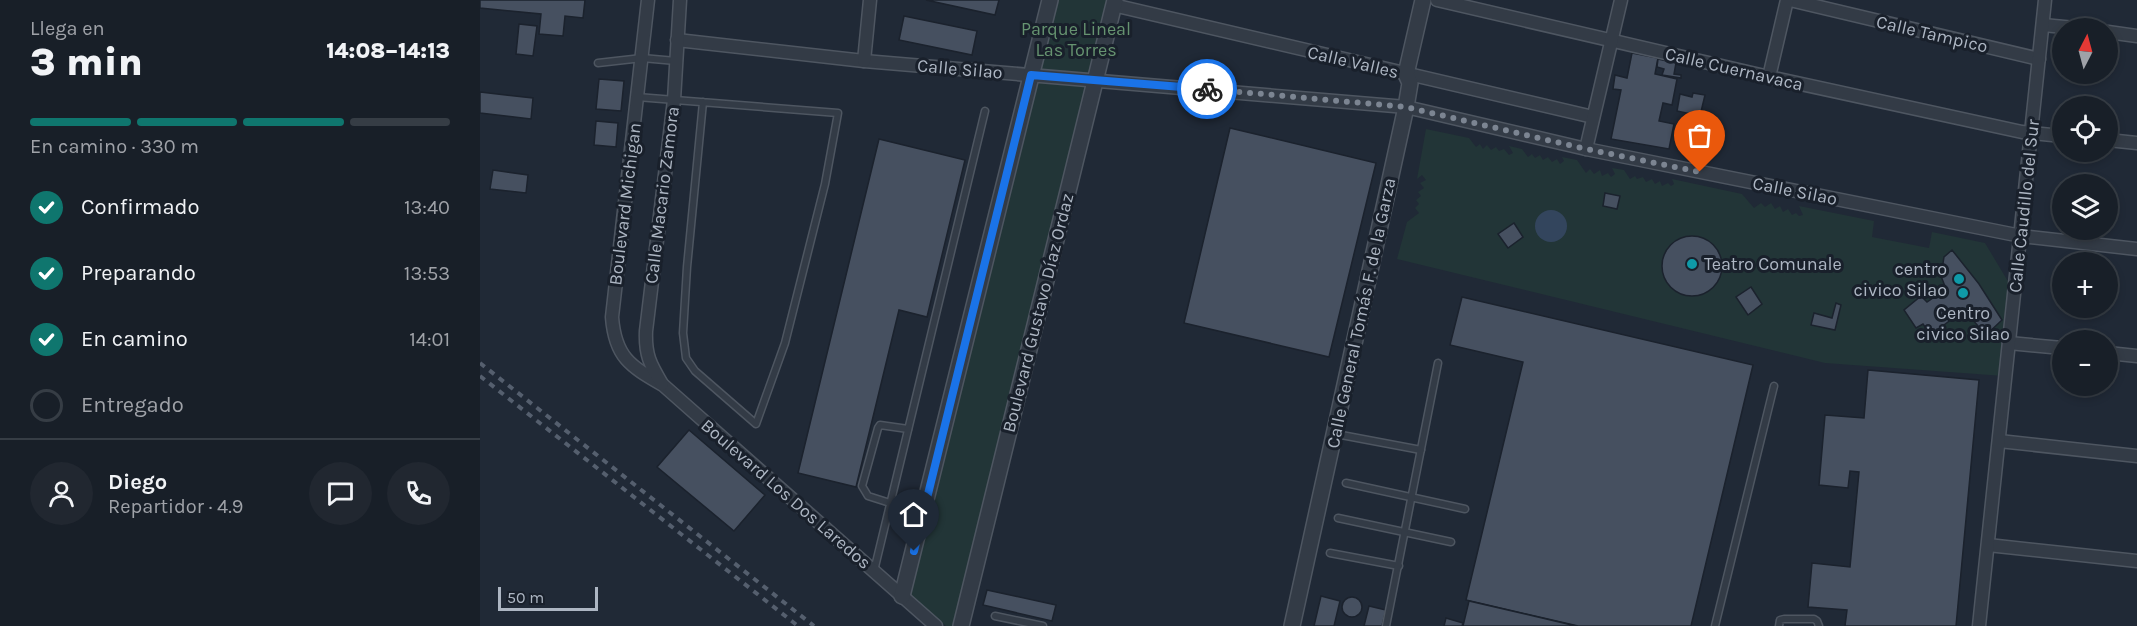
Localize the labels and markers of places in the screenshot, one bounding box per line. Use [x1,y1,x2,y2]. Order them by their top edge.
pin [1674,110,1725,172]
place label: Teatro Comunale [1704,253,1842,275]
marker: Teatro Comunale [1685,257,1699,271]
place label: centro civico Silao [1854,258,1947,301]
marker: centro civico Silao [1952,272,1966,286]
marker: Centro civico Silao [1956,286,1970,300]
place label: Centro civico Silao [1916,302,2010,345]
pin [888,489,939,551]

